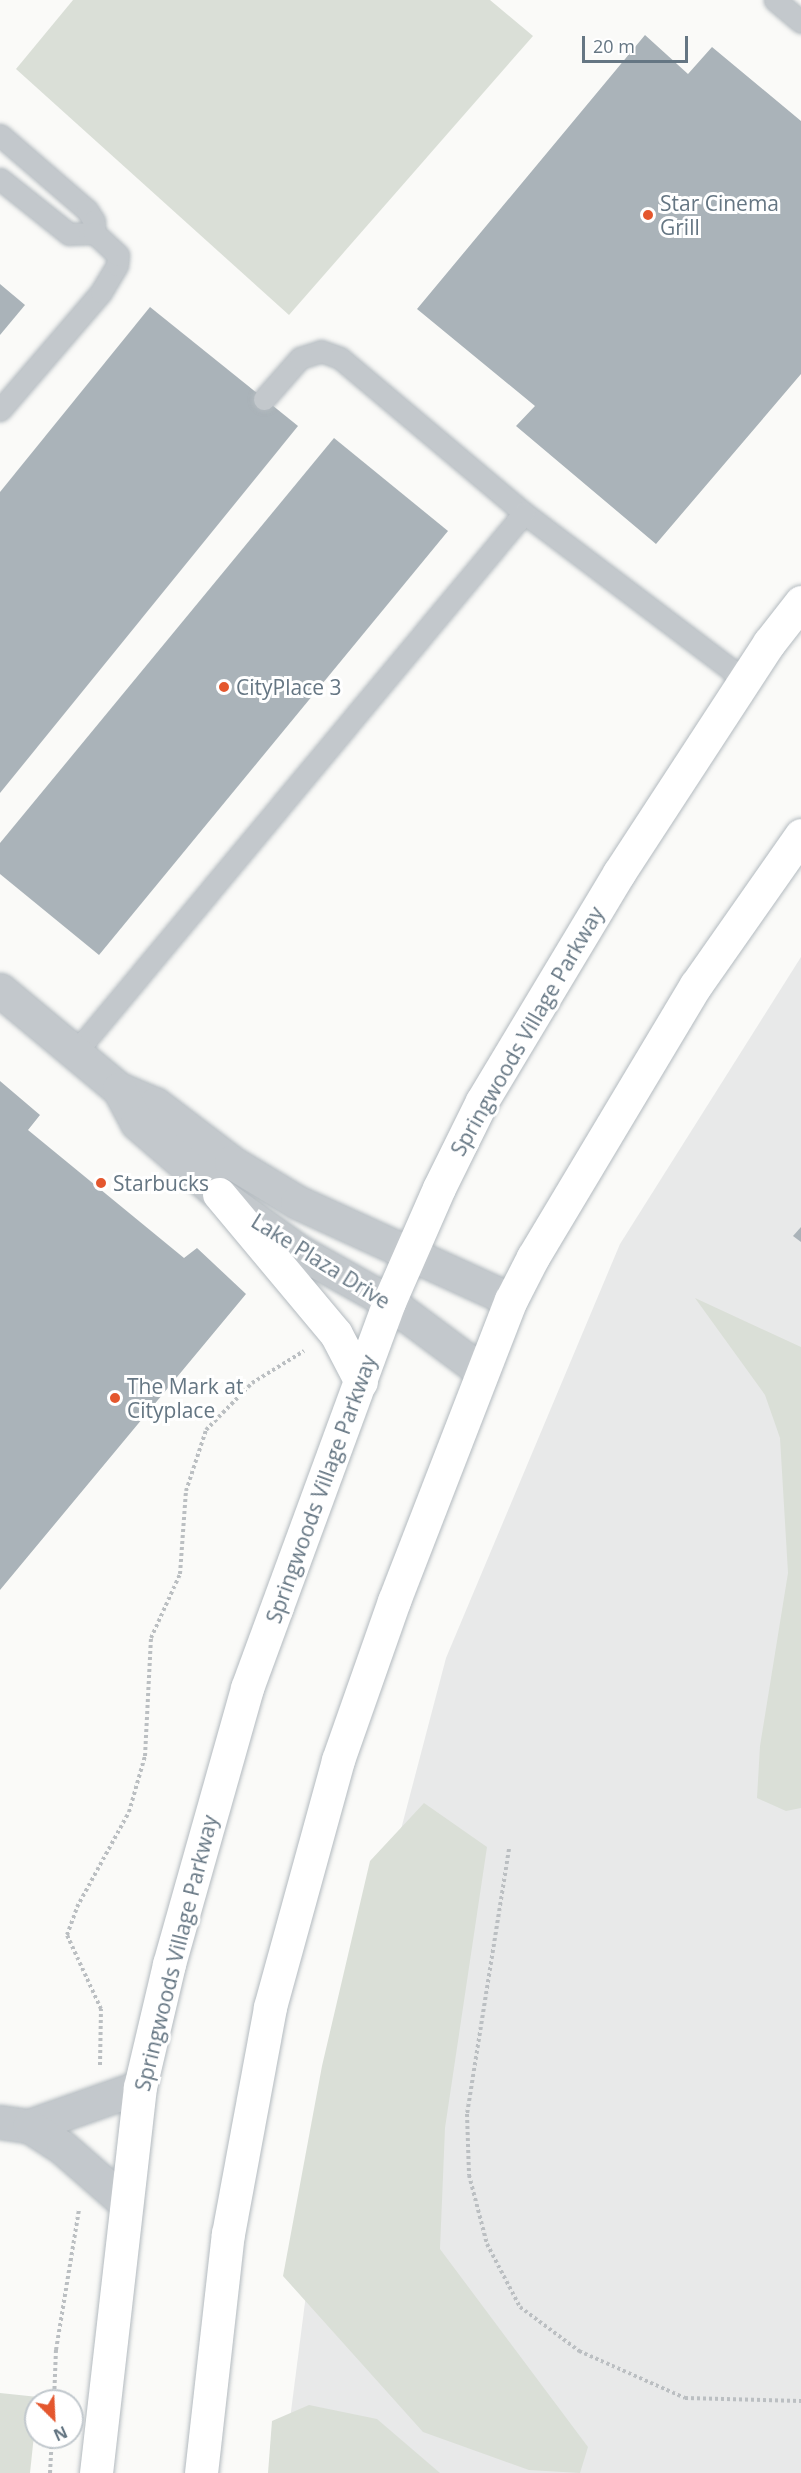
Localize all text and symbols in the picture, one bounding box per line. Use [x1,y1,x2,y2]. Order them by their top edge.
scale bar [585,24,692,62]
text: 20 m [593,34,635,58]
place label: Star Cinema Grill [660,190,779,240]
marker: Star Cinema Grill [641,208,655,222]
place label: CityPlace 3 [236,674,341,700]
marker: CityPlace 3 [217,680,231,694]
street label: Springwoods Village Parkway [445,902,609,1160]
place label: Starbucks [113,1170,209,1196]
marker: Starbucks [94,1176,108,1190]
street label: Lake Plaza Drive [247,1208,395,1314]
street label: Springwoods Village Parkway [261,1351,381,1627]
place label: The Mark at Cityplace [127,1373,243,1423]
marker: The Mark at Cityplace [108,1391,122,1405]
street label: Springwoods Village Parkway [129,1812,223,2094]
north arrow [24,2389,84,2449]
text: N [50,2421,71,2446]

